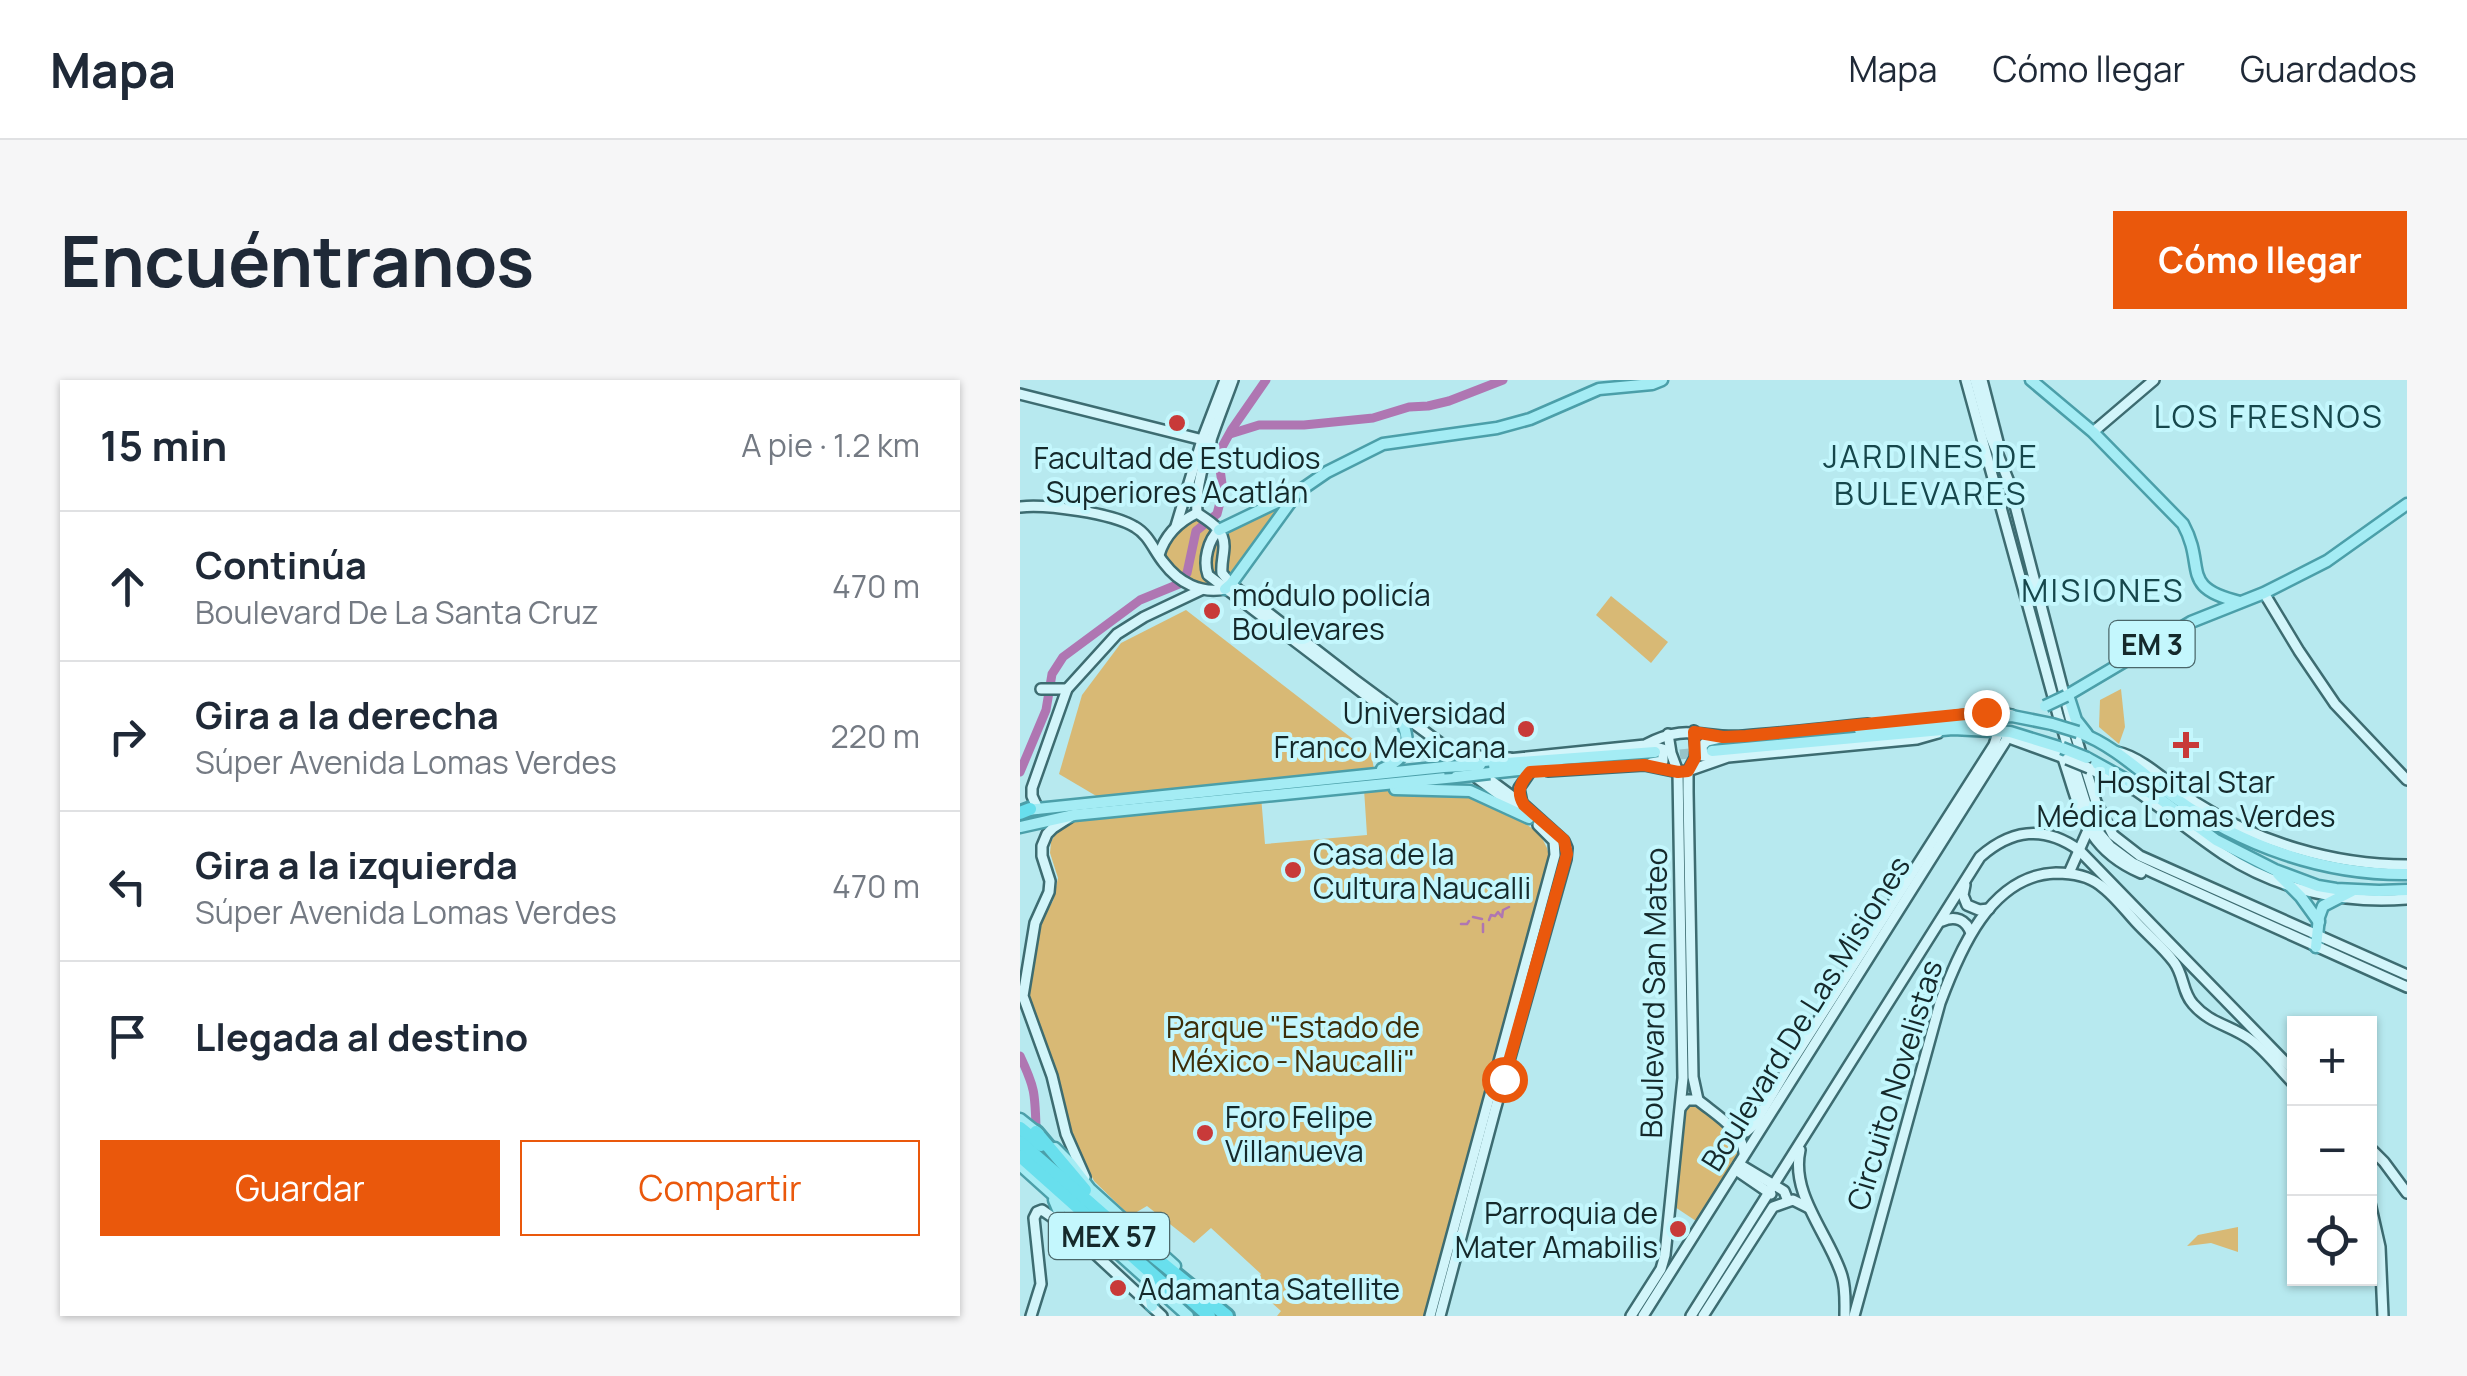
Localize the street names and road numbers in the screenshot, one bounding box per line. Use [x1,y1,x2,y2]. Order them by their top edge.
road number: EM 3 [2110,621,2194,667]
street label: Boulevard San Mateo [1630,847,1676,1139]
street label: Boulevard De Las Misiones [1691,848,1919,1178]
street label: Circuito Novelistas [1836,955,1952,1215]
road number: MEX 57 [1049,1213,1169,1259]

